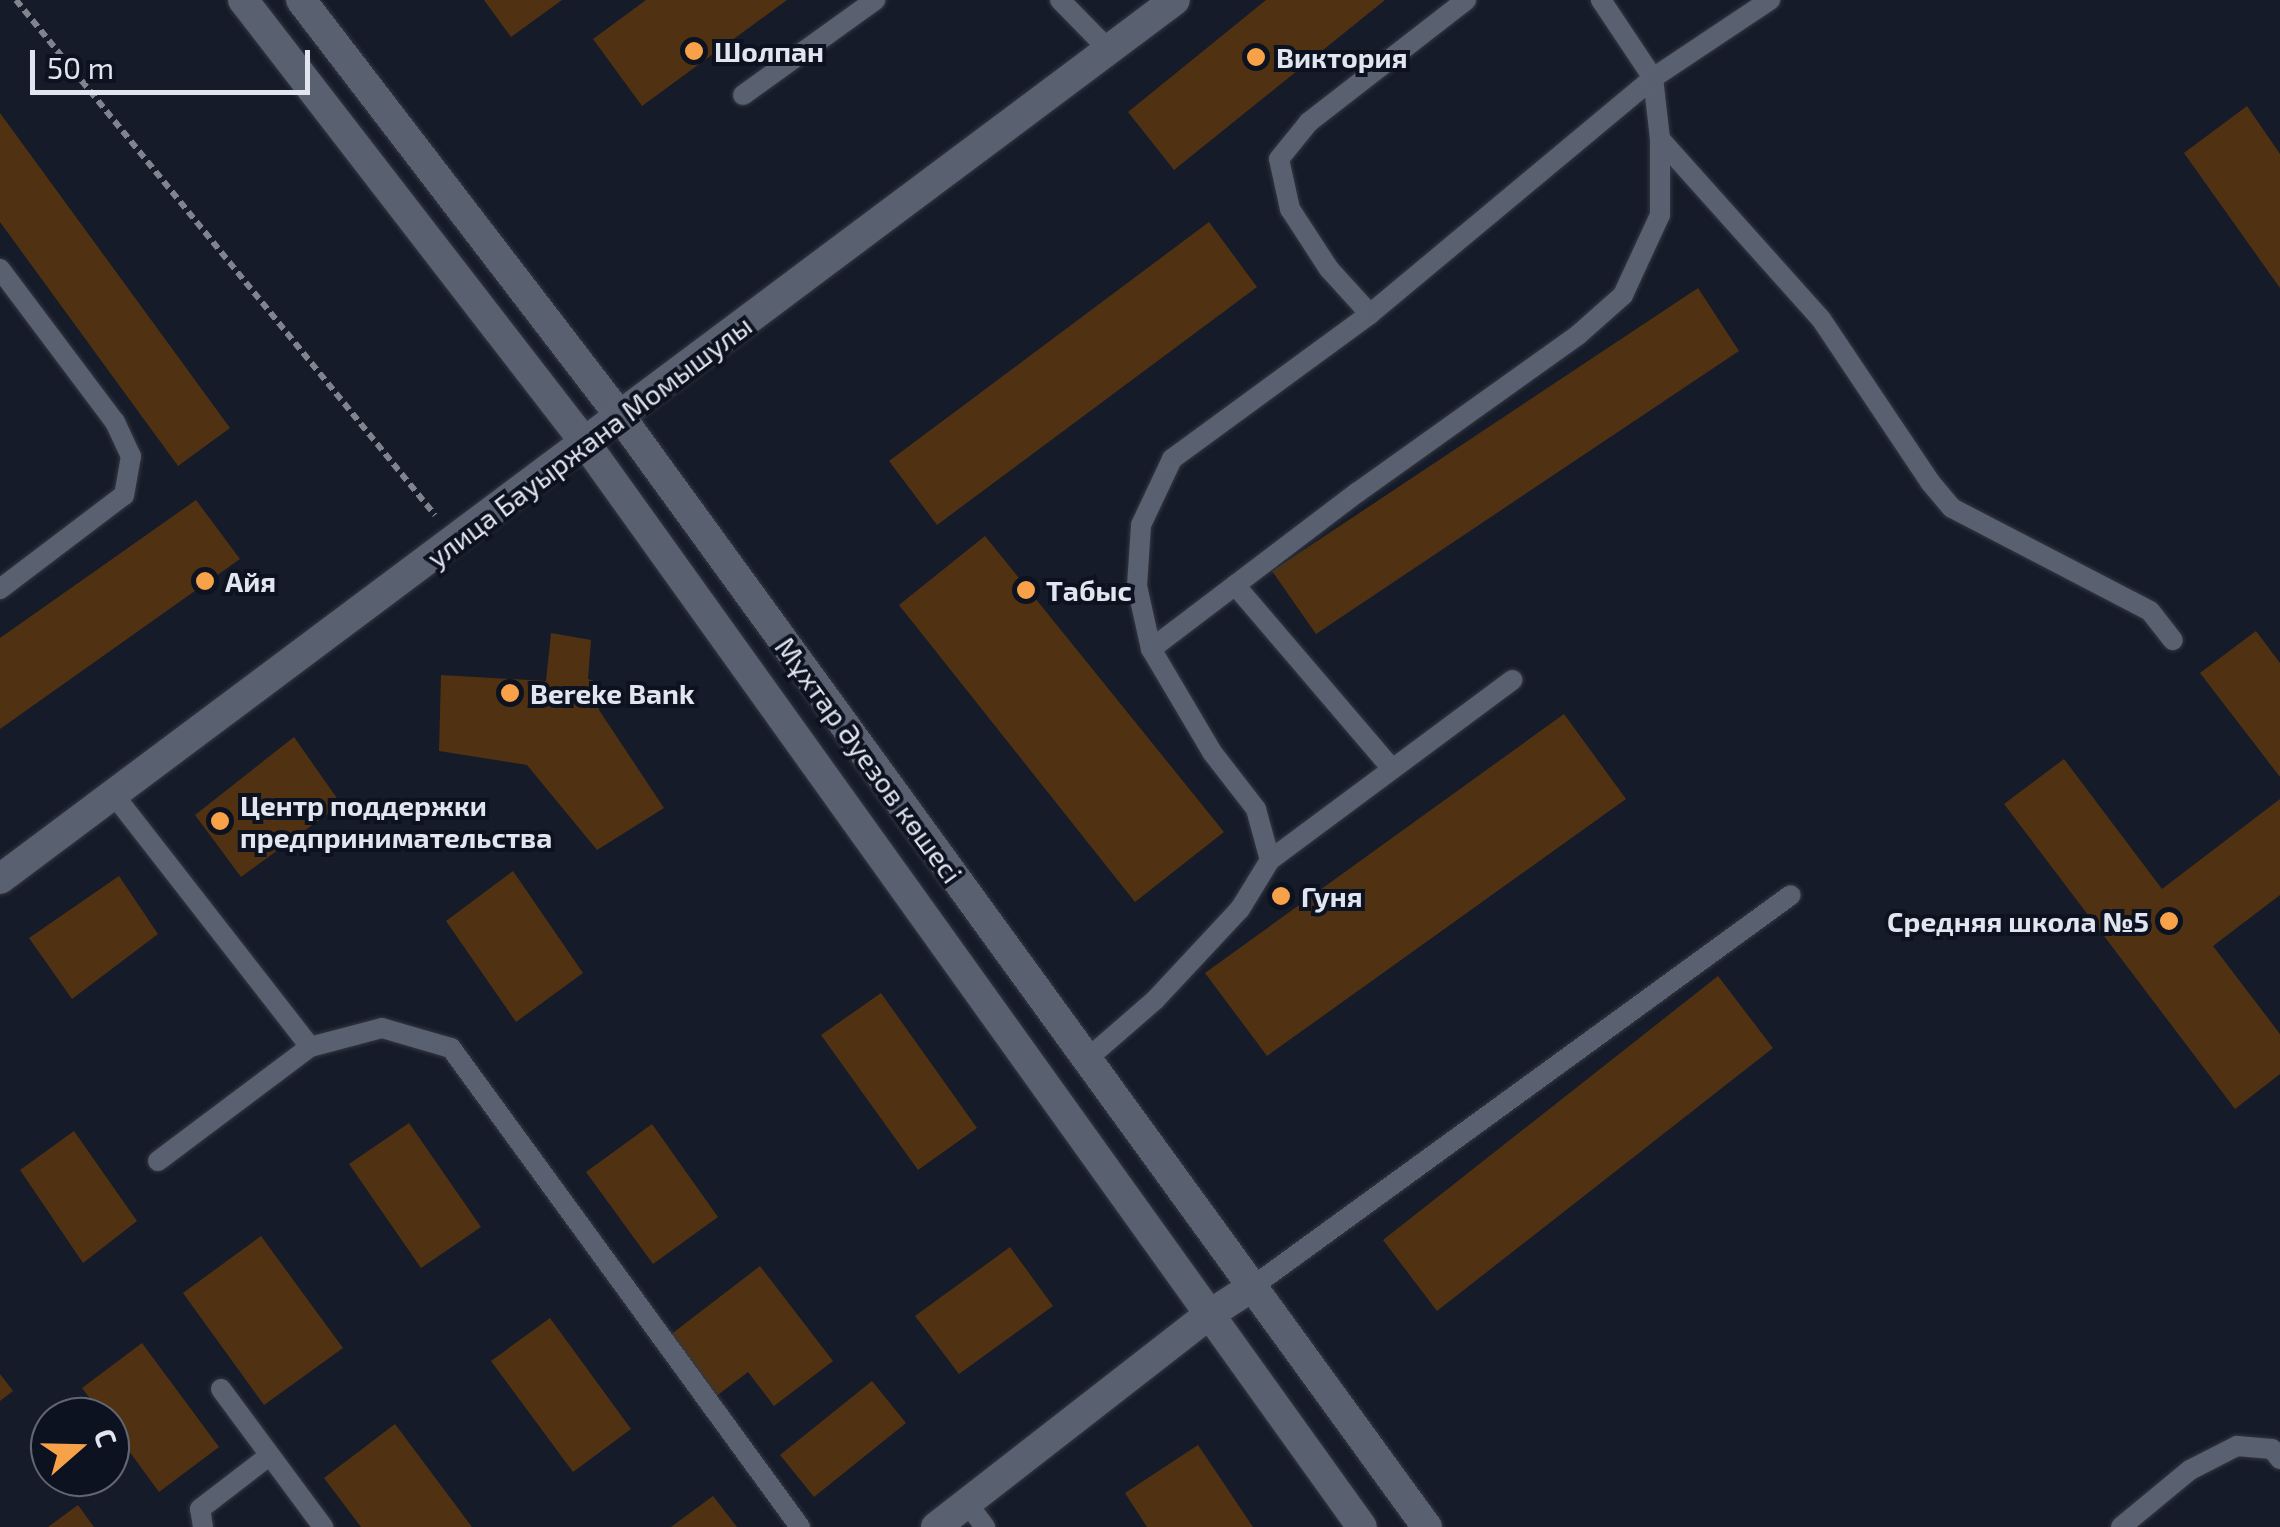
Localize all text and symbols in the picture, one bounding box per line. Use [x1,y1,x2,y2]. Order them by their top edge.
scale bar [35,30,315,92]
place label: Шолпан [714,34,824,68]
marker: Шолпан [683,40,705,62]
place label: Виктория [1276,40,1407,74]
marker: Виктория [1245,46,1267,68]
text: 50 m [47,49,114,85]
street label: улица Бауыржана Момышулы [420,308,758,574]
place label: Айя [225,564,276,598]
marker: Айя [194,570,216,592]
place label: Табыс [1046,573,1132,607]
marker: Табыс [1015,579,1037,601]
street label: Мұхтар Әуезов көшесі [769,631,969,889]
place label: Bereke Bank [530,676,695,710]
marker: Bereke Bank [499,682,521,704]
place label: Центр поддержки предпринимательства [240,788,552,854]
marker: Центр поддержки предпринимательства [209,810,231,832]
place label: Гуня [1301,879,1363,913]
marker: Гуня [1270,885,1292,907]
place label: Средняя школа №5 [1887,904,2149,938]
marker: Средняя школа №5 [2158,910,2180,932]
north arrow [30,1397,130,1497]
text: С [88,1424,125,1451]

